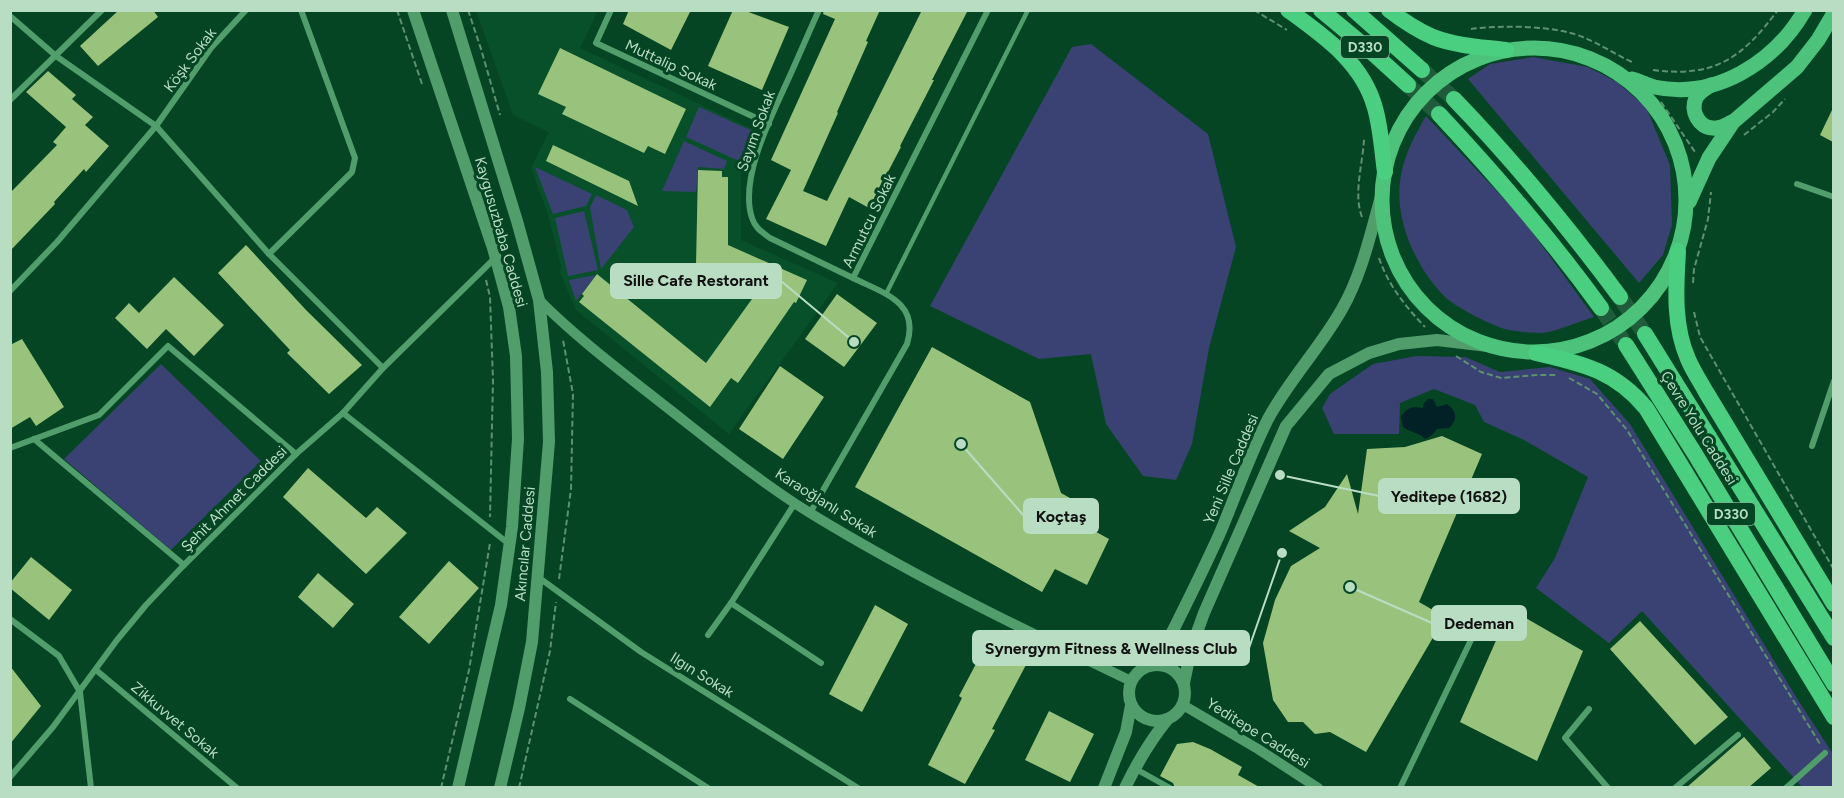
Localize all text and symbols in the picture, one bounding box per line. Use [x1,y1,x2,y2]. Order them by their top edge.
street label: Köşk Sokak [160,24,220,96]
street label: Muttalip Sokak [622,36,720,94]
road number: D330 [1341,36,1389,58]
street label: Sayım Sokak [733,88,779,174]
street label: Kaygusuzbaba Caddesi [471,155,531,309]
street label: Armutcu Sokak [839,171,900,271]
callout: Sille Cafe Restorant [611,264,781,298]
text: Sille Cafe Restorant [623,271,769,290]
street label: Çevre Yolu Caddesi [1657,368,1741,488]
street label: Yeni Sille Caddesi [1200,411,1262,527]
street label: Şehit Ahmet Caddesi [177,442,291,556]
street label: Karaoğlanlı Sokak [772,464,881,542]
callout: Yeditepe (1682) [1379,479,1519,513]
street label: Akıncılar Caddesi [511,486,539,602]
text: Yeditepe (1682) [1391,487,1507,506]
callout: Koçtaş [1024,499,1098,533]
road number: D330 [1707,503,1755,525]
text: Koçtaş [1036,507,1087,526]
callout: Dedeman [1432,606,1526,640]
text: Dedeman [1444,614,1514,633]
callout: Synergym Fitness & Wellness Club [973,631,1249,665]
text: Synergym Fitness & Wellness Club [985,639,1238,658]
street label: Ilgın Sokak [667,648,738,702]
street label: Zikkuvvet Sokak [127,678,223,762]
street label: Yeditepe Caddesi [1203,694,1313,772]

